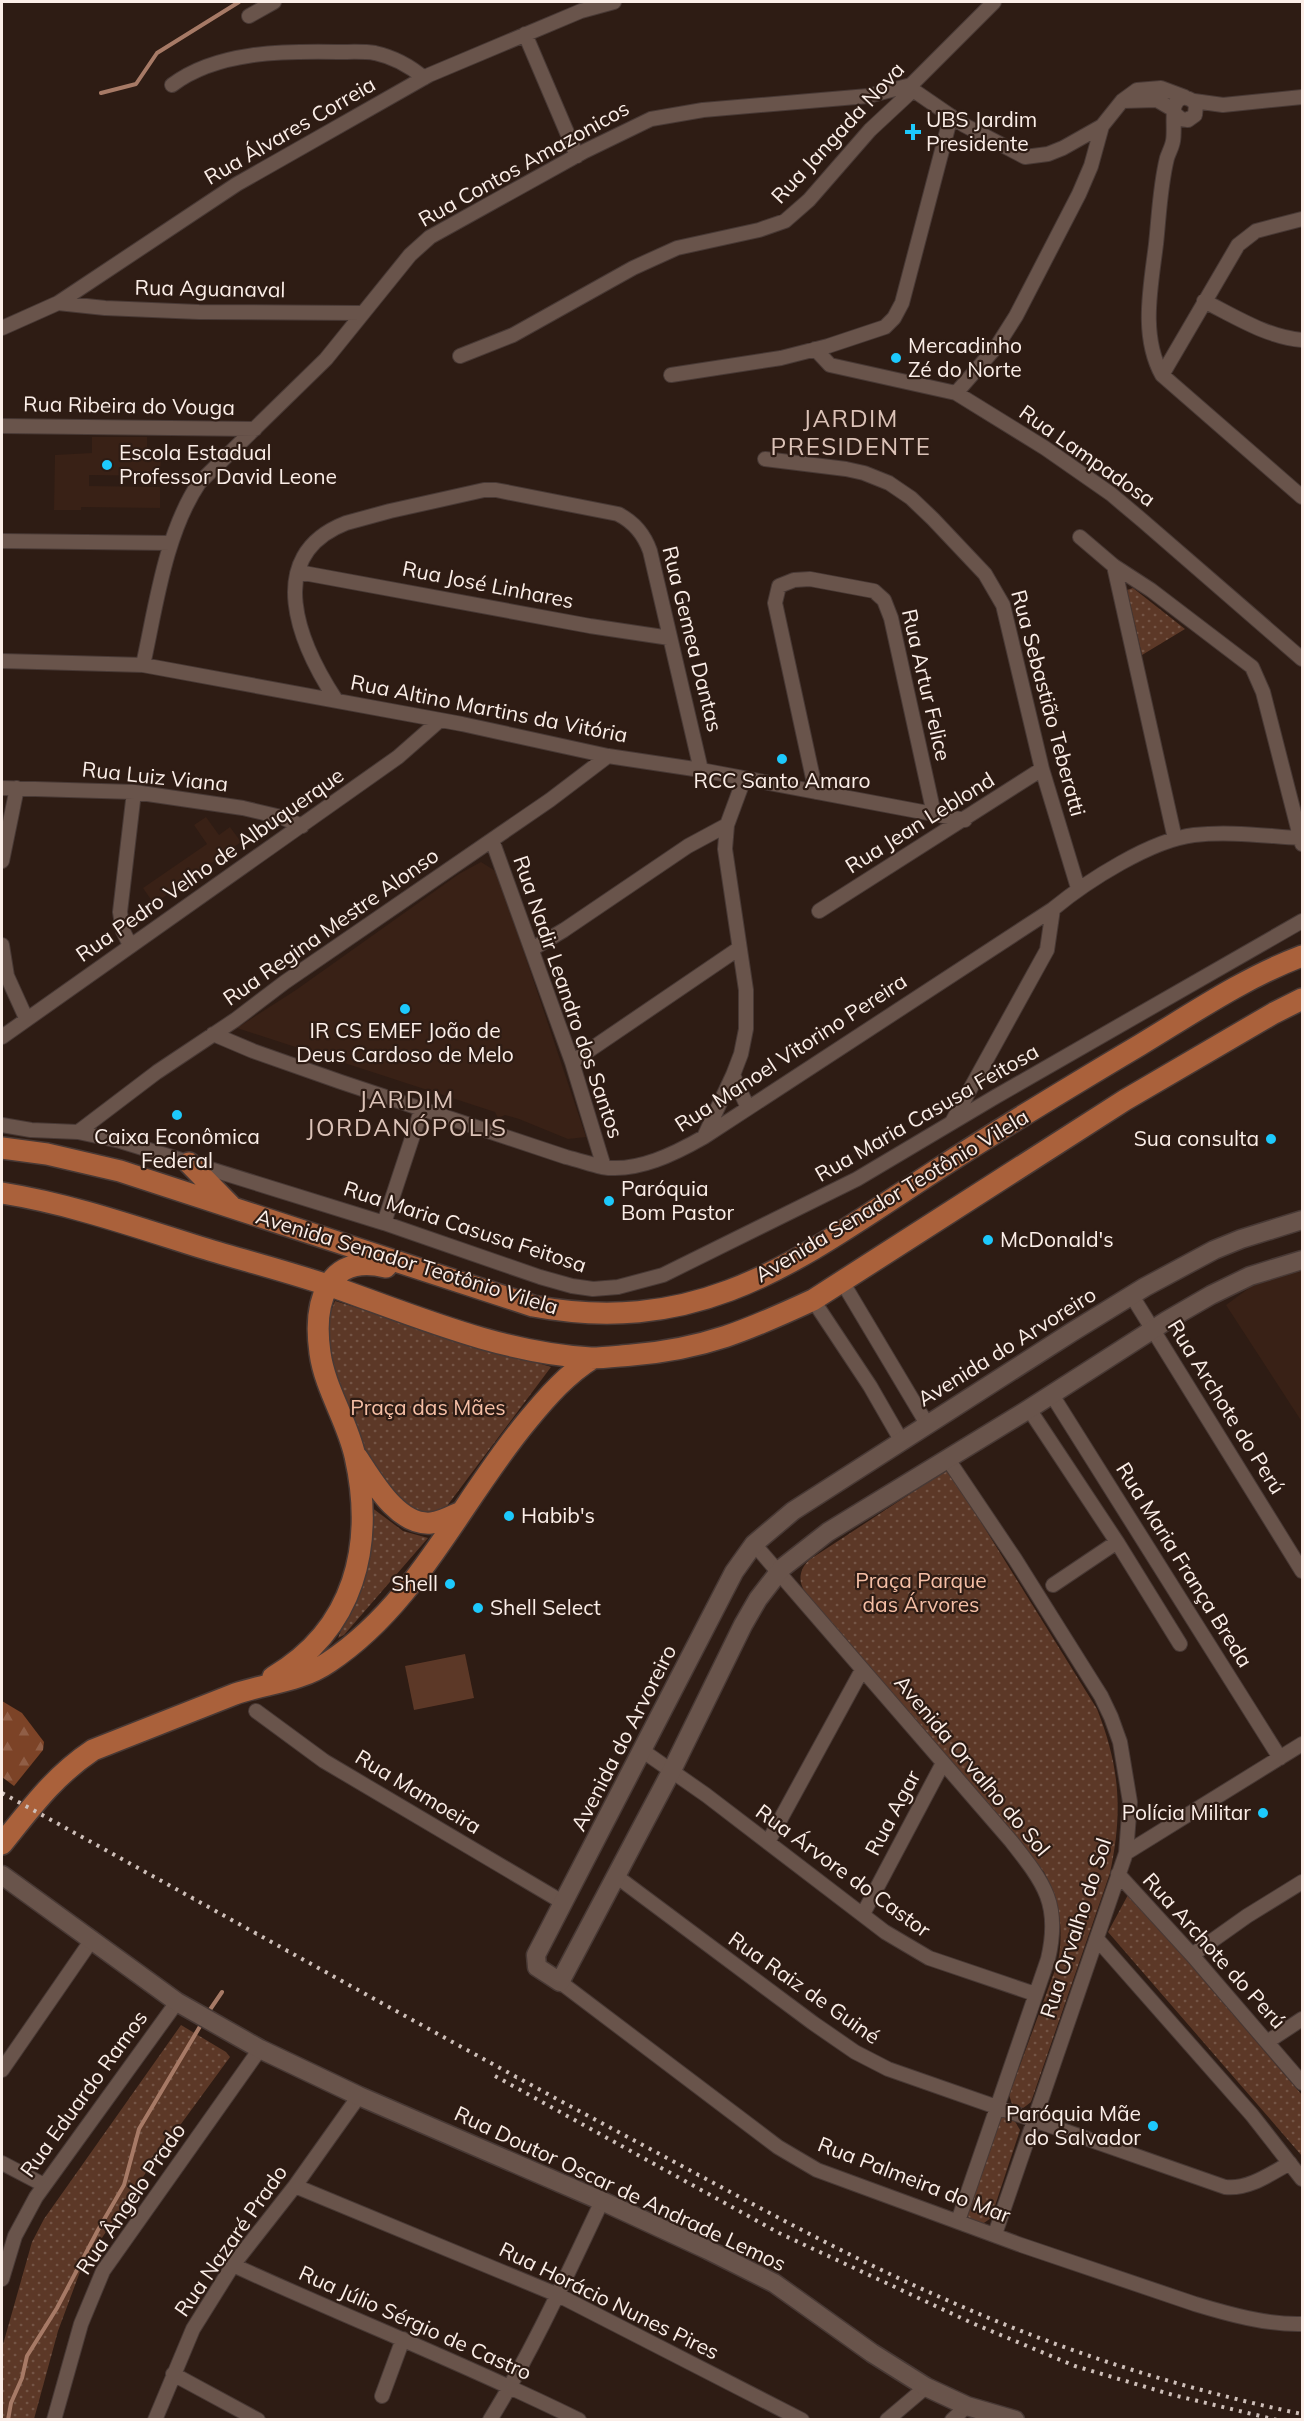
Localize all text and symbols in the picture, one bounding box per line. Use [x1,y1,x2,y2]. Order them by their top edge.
street label: Rua Jangada Nova [765,56,909,208]
street label: Rua Álvares Correia [199,71,380,190]
street label: Rua Contos Amazonicos [414,94,633,232]
place label: UBS Jardim Presidente [926,106,1037,156]
marker: UBS Jardim Presidente [904,123,922,141]
street label: Rua Aguanaval [134,274,286,302]
place label: Mercadinho Zé do Norte [908,332,1022,382]
marker: Mercadinho Zé do Norte [889,351,903,365]
street label: Rua Ribeira do Vouga [23,390,235,420]
street label: Rua Lampadosa [1015,399,1161,512]
district label: JARDIM PRESIDENTE [771,403,931,461]
place label: Escola Estadual Professor David Leone [119,439,337,489]
marker: Escola Estadual Professor David Leone [100,458,114,472]
street label: Rua Gemea Dantas [657,543,729,734]
street label: Rua José Linhares [400,555,576,613]
street label: Rua Sebastião Teberatti [1006,587,1092,819]
street label: Rua Artur Felice [897,606,957,763]
street label: Rua Altino Martins da Vitória [349,668,630,748]
marker: RCC Santo Amaro [775,752,789,766]
street label: Rua Luiz Viana [81,755,229,797]
street label: Rua Pedro Velho de Albuquerque [71,761,348,967]
street label: Rua Jean Leblond [840,766,999,878]
place label: RCC Santo Amaro [694,767,870,793]
street label: Rua Regina Mestre Alonso [218,842,443,1011]
street label: Rua Nadir Leandro dos Santos [508,852,630,1141]
street label: Rua Manoel Vitorino Pereira [670,967,911,1137]
marker: IR CS EMEF João de Deus Cardoso de Melo [398,1002,412,1016]
place label: IR CS EMEF João de Deus Cardoso de Melo [296,1017,514,1067]
street label: Rua Maria Casusa Feitosa [810,1037,1043,1187]
district label: JARDIM JORDANÓPOLIS [307,1084,507,1142]
street label: Avenida Senador Teotônio Vilela [750,1103,1033,1287]
marker: Caixa Econômica Federal [170,1108,184,1122]
place label: Caixa Econômica Federal [94,1123,260,1173]
place label: Sua consulta [1134,1125,1259,1151]
marker: Sua consulta [1264,1132,1278,1146]
street label: Rua Maria Casusa Feitosa [341,1174,590,1278]
place label: Paróquia Bom Pastor [621,1175,735,1225]
marker: Paróquia Bom Pastor [602,1194,616,1208]
street label: Avenida Senador Teotônio Vilela [253,1203,561,1319]
place label: McDonald's [1000,1226,1114,1252]
marker: McDonald's [981,1233,995,1247]
street label: Avenida do Arvoreiro [912,1281,1100,1412]
street label: Rua Archote do Perú [1163,1314,1291,1499]
park label: Praça das Mães [350,1394,506,1420]
street label: Rua Maria França Breda [1111,1457,1259,1672]
place label: Habib's [521,1502,595,1528]
marker: Habib's [502,1509,516,1523]
park label: Praça Parque das Árvores [855,1567,987,1617]
place label: Shell [391,1570,438,1596]
marker: Shell [443,1577,457,1591]
place label: Shell Select [490,1594,601,1620]
marker: Shell Select [471,1601,485,1615]
street label: Avenida do Arvoreiro [565,1640,681,1835]
street label: Avenida Orvalho do Sol [889,1670,1056,1861]
street label: Rua Mamoeira [351,1743,486,1839]
street label: Rua Agar [859,1765,926,1860]
street label: Rua Árvore do Castor [751,1798,936,1943]
place label: Polícia Militar [1122,1799,1251,1825]
marker: Polícia Militar [1256,1806,1270,1820]
street label: Rua Orvalho do Sol [1034,1834,1116,2021]
street label: Rua Archote do Perú [1138,1867,1292,2034]
street label: Rua Raiz de Guiné [724,1925,885,2049]
street label: Rua Eduardo Ramos [14,2005,152,2182]
street label: Rua Doutor Oscar de Andrade Lemos [451,2100,790,2276]
place label: Paróquia Mãe do Salvador [1006,2100,1141,2150]
street label: Rua Ângelo Prado [70,2118,190,2279]
marker: Paróquia Mãe do Salvador [1146,2119,1160,2133]
street label: Rua Palmeira do Mar [814,2130,1015,2228]
street label: Rua Nazaré Prado [168,2160,292,2321]
street label: Rua Horácio Nunes Pires [495,2236,724,2365]
street label: Rua Júlio Sérgio de Castro [295,2259,536,2385]

